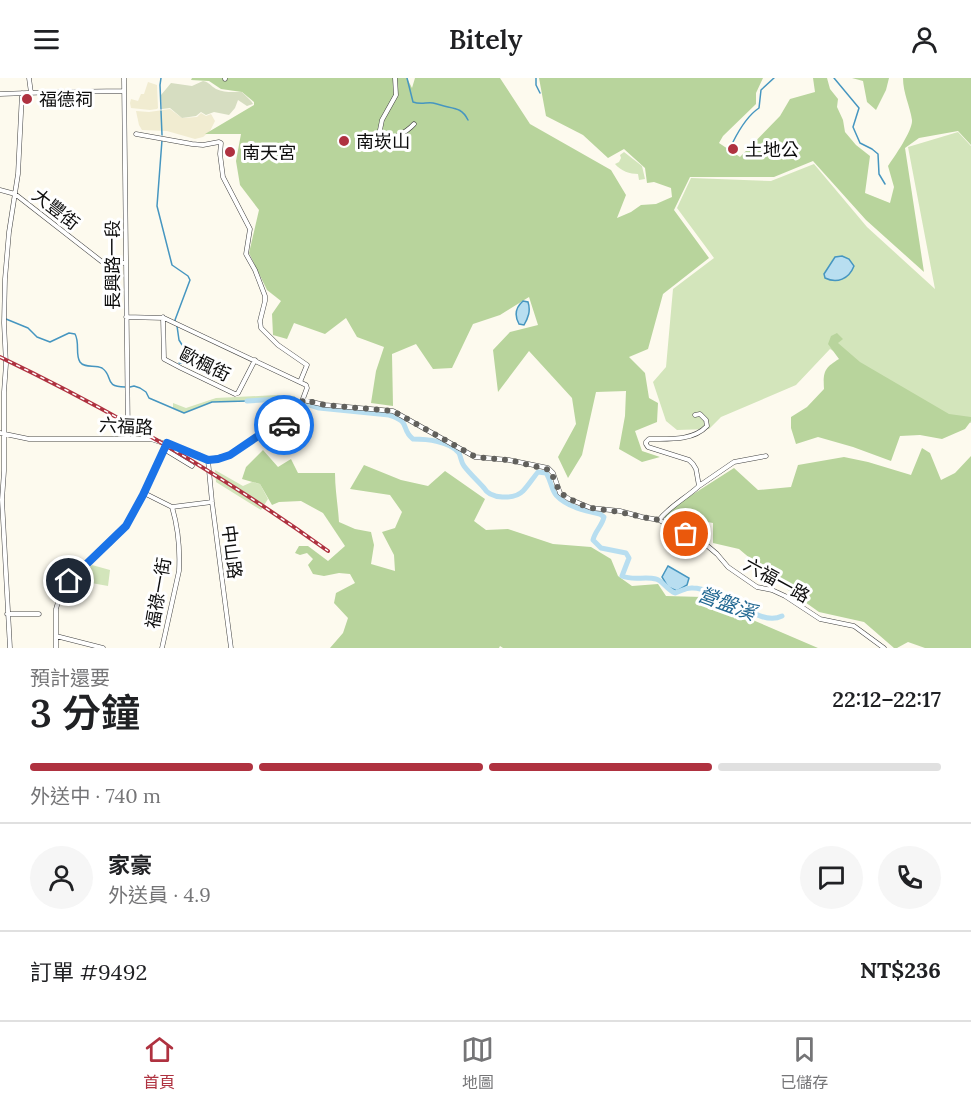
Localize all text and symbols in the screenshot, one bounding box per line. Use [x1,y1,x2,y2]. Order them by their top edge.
text: Bitely [449,22,522,56]
icon: menu [30,23,63,56]
icon: person [908,23,941,56]
place label: 福德祠 [39,88,93,111]
marker: 福德祠 [20,92,34,106]
place label: 南崁山 [356,130,410,153]
marker: 南崁山 [337,134,351,148]
place label: 土地公 [745,138,799,161]
place label: 南天宮 [242,141,296,164]
marker: 土地公 [726,142,740,156]
marker: 南天宮 [223,145,237,159]
street label: 大豐街 [28,183,84,235]
street label: 長興路一段 [101,220,124,310]
street label: 歐楓街 [176,342,234,386]
courier [254,395,314,455]
icon: car [268,409,301,442]
street label: 六福路 [98,413,154,439]
pin [660,508,711,559]
icon: bag [669,517,702,550]
street label: 中山路 [217,524,247,580]
street label: 六福一路 [740,552,814,608]
pin [43,555,94,606]
street label: 福祿一街 [140,556,176,630]
icon: home [52,564,85,597]
water label: 營盤溪 [695,581,762,626]
text: 預計還要 [30,665,110,690]
text: 22:12–22:17 [832,685,941,713]
text: 3 分鐘 [30,688,140,738]
text: 外送中 · 740 m [30,783,161,808]
button: person [30,846,93,909]
button: chat [800,846,863,909]
button: phone [878,846,941,909]
text: 家豪 [108,851,152,879]
text: 外送員 · 4.9 [108,882,211,907]
text: NT$236 [860,956,941,984]
text: 訂單 #9492 [30,958,147,986]
tab: 首頁 [143,1033,176,1093]
tab: 地圖 [461,1033,494,1093]
tab: 已儲存 [780,1033,828,1093]

